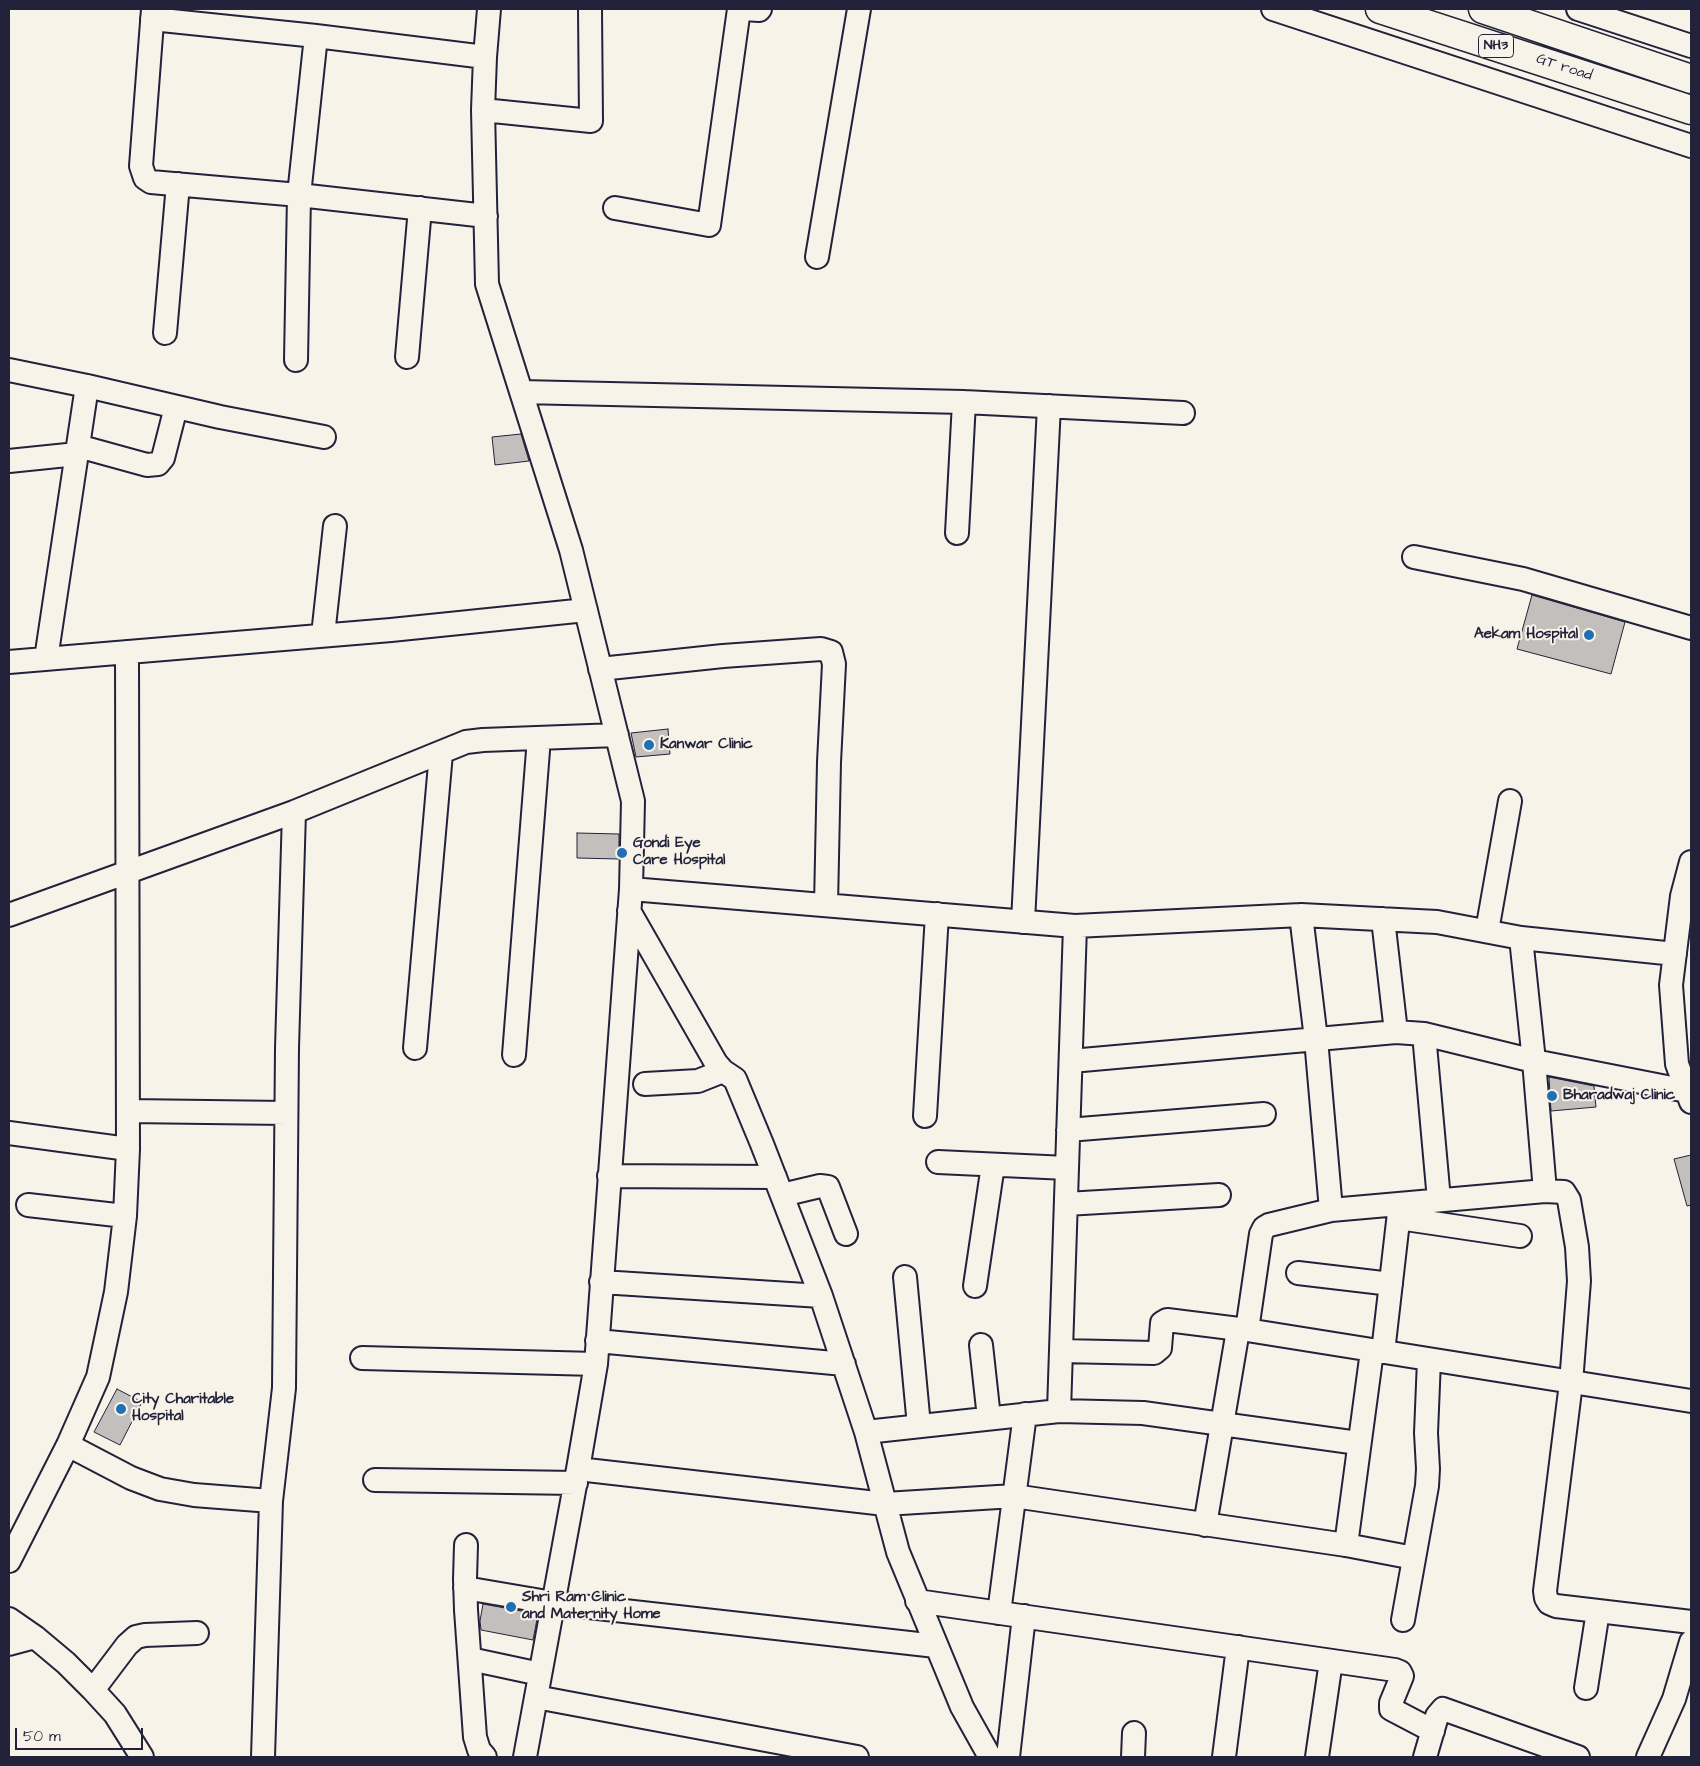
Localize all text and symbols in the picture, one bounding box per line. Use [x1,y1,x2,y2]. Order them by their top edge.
road number: NH3 [1478,34,1514,58]
street label: GT road [1534,51,1594,85]
place label: Aekam Hospital [1474,626,1578,644]
marker: Aekam Hospital [1582,628,1596,642]
place label: Kanwar Clinic [660,736,753,754]
marker: Kanwar Clinic [642,738,656,752]
place label: Gondi Eye Care Hospital [633,835,725,870]
marker: Gondi Eye Care Hospital [615,846,629,860]
place label: Bharadwaj Clinic [1563,1087,1675,1105]
marker: Bharadwaj Clinic [1545,1089,1559,1103]
place label: City Charitable Hospital [132,1391,234,1426]
marker: City Charitable Hospital [114,1402,128,1416]
place label: Shri Ram Clinic and Maternity Home [522,1589,661,1624]
marker: Shri Ram Clinic and Maternity Home [504,1600,518,1614]
scale bar [18,1718,145,1750]
text: 50 m [23,1726,61,1747]

